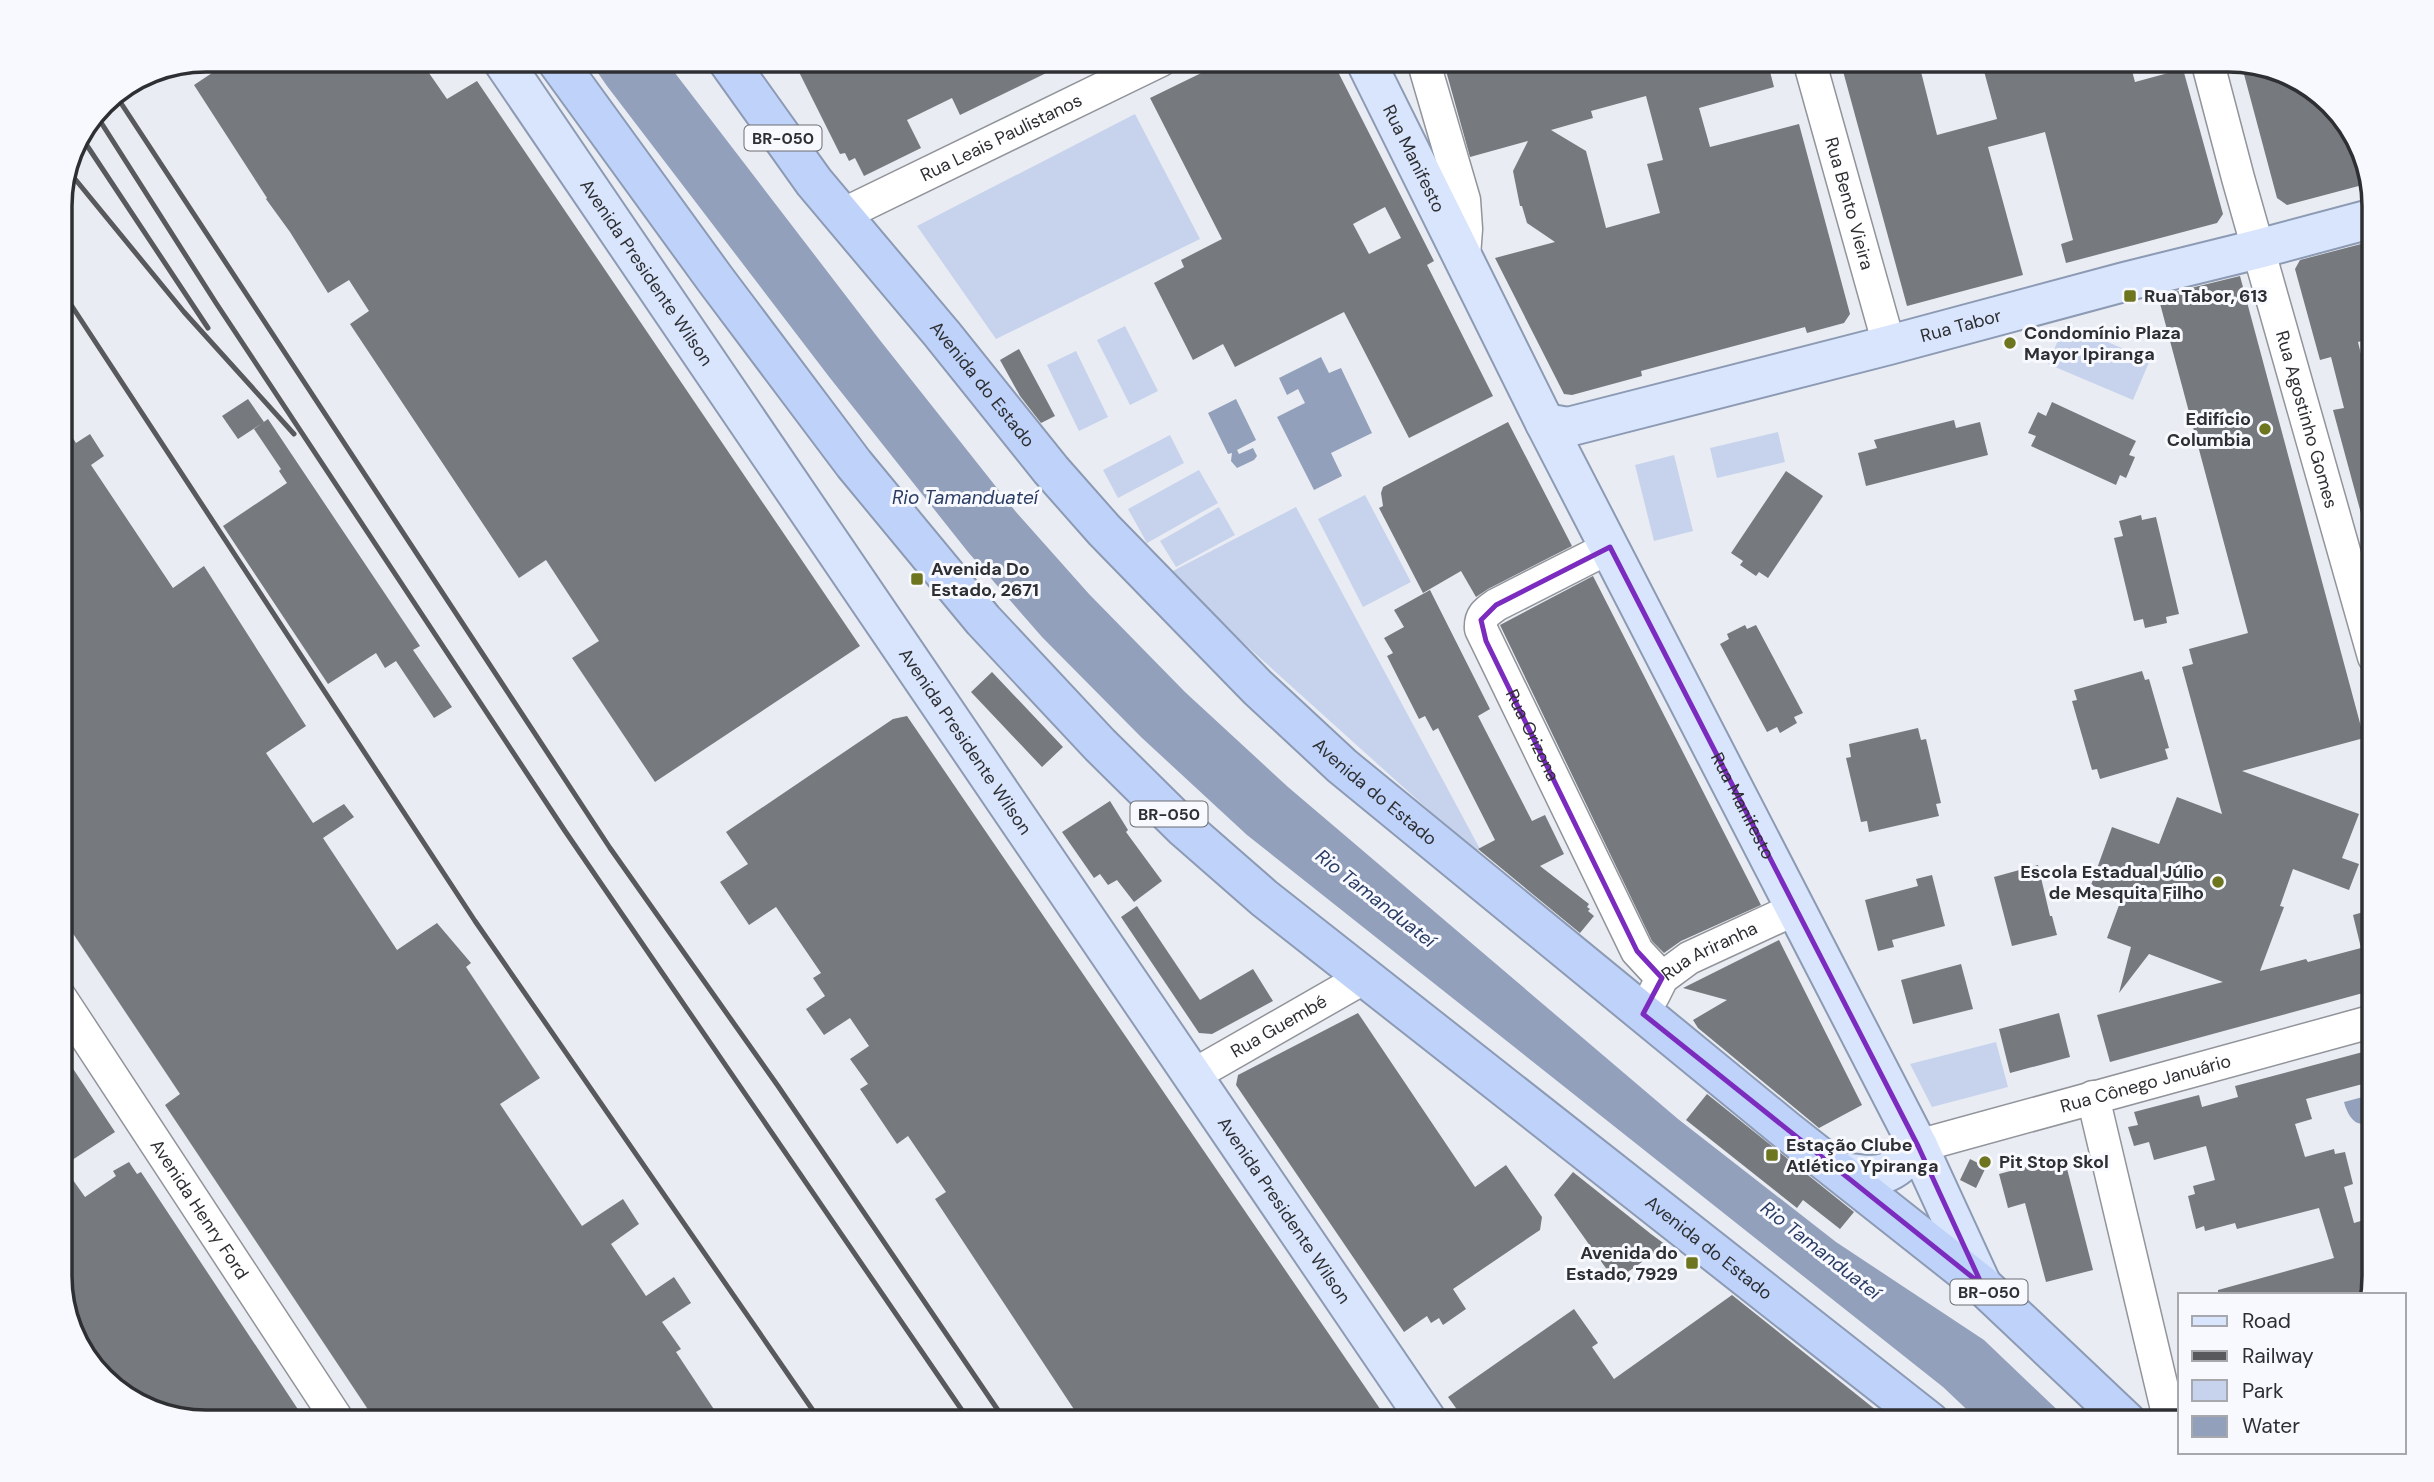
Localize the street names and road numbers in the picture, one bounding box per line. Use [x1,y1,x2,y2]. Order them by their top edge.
street label: Rua Leais Paulistanos [916,88,1086,187]
street label: Rua Manifesto [1377,101,1451,216]
road number: BR-050 [744,126,822,150]
street label: Rua Bento Vieira [1819,134,1879,273]
street label: Avenida Presidente Wilson [574,174,719,371]
street label: Rua Tabor [1918,303,2004,348]
street label: Avenida do Estado [924,316,1040,452]
street label: Rua Agostinho Gomes [2270,328,2343,511]
street label: Avenida Presidente Wilson [893,643,1037,839]
street label: Rua Orizona [1500,685,1565,785]
street label: Avenida do Estado [1308,733,1442,851]
street label: Rua Manifesto [1705,748,1780,864]
road number: BR-050 [1130,802,1208,827]
street label: Rua Ariranha [1657,916,1761,986]
street label: Rua Guembé [1226,989,1331,1063]
street label: Rua Cônego Januário [2058,1049,2234,1118]
street label: Avenida Presidente Wilson [1212,1112,1356,1308]
street label: Avenida Henry Ford [145,1135,254,1284]
street label: Avenida do Estado [1640,1190,1777,1305]
road number: BR-050 [1951,1280,2028,1304]

